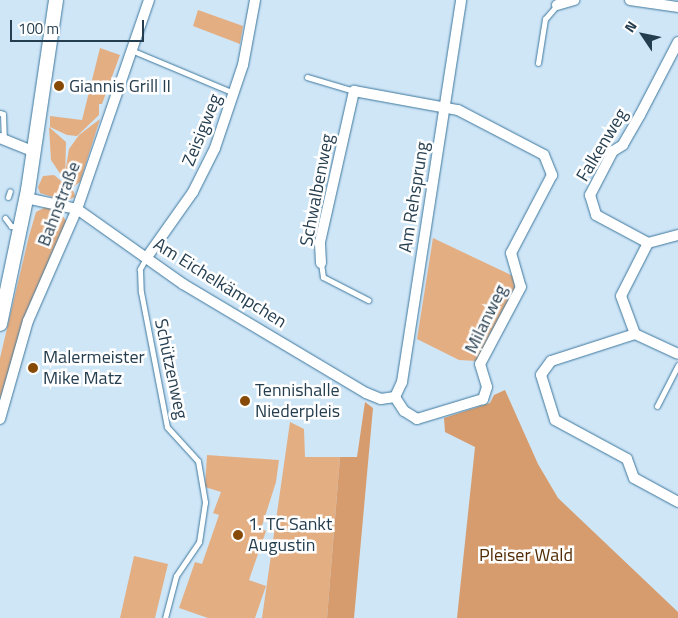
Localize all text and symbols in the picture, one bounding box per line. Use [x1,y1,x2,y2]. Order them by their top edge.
scale bar [12,10,146,42]
north arrow [618,10,668,60]
text: N [619,16,642,36]
text: 100 m [18,17,59,40]
place label: Giannis Grill II [69,75,171,97]
marker: Giannis Grill II [53,80,65,92]
street label: Zeisigweg [178,91,226,169]
street label: Falkenweg [572,105,632,185]
street label: Schwalbenweg [296,132,338,248]
street label: Am Rehsprung [395,140,433,254]
street label: Bahnstraße [33,159,85,249]
street label: Am Eichelkämpchen [149,233,291,333]
street label: Milanweg [460,281,512,357]
street label: Schützenweg [150,317,192,421]
place label: Malermeister Mike Matz [43,347,145,389]
marker: Malermeister Mike Matz [27,362,39,374]
place label: Tennishalle Niederpleis [255,380,340,422]
marker: Tennishalle Niederpleis [239,395,251,407]
place label: 1. TC Sankt Augustin [248,514,332,556]
marker: 1. TC Sankt Augustin [232,529,244,541]
park label: Pleiser Wald [479,544,573,566]

